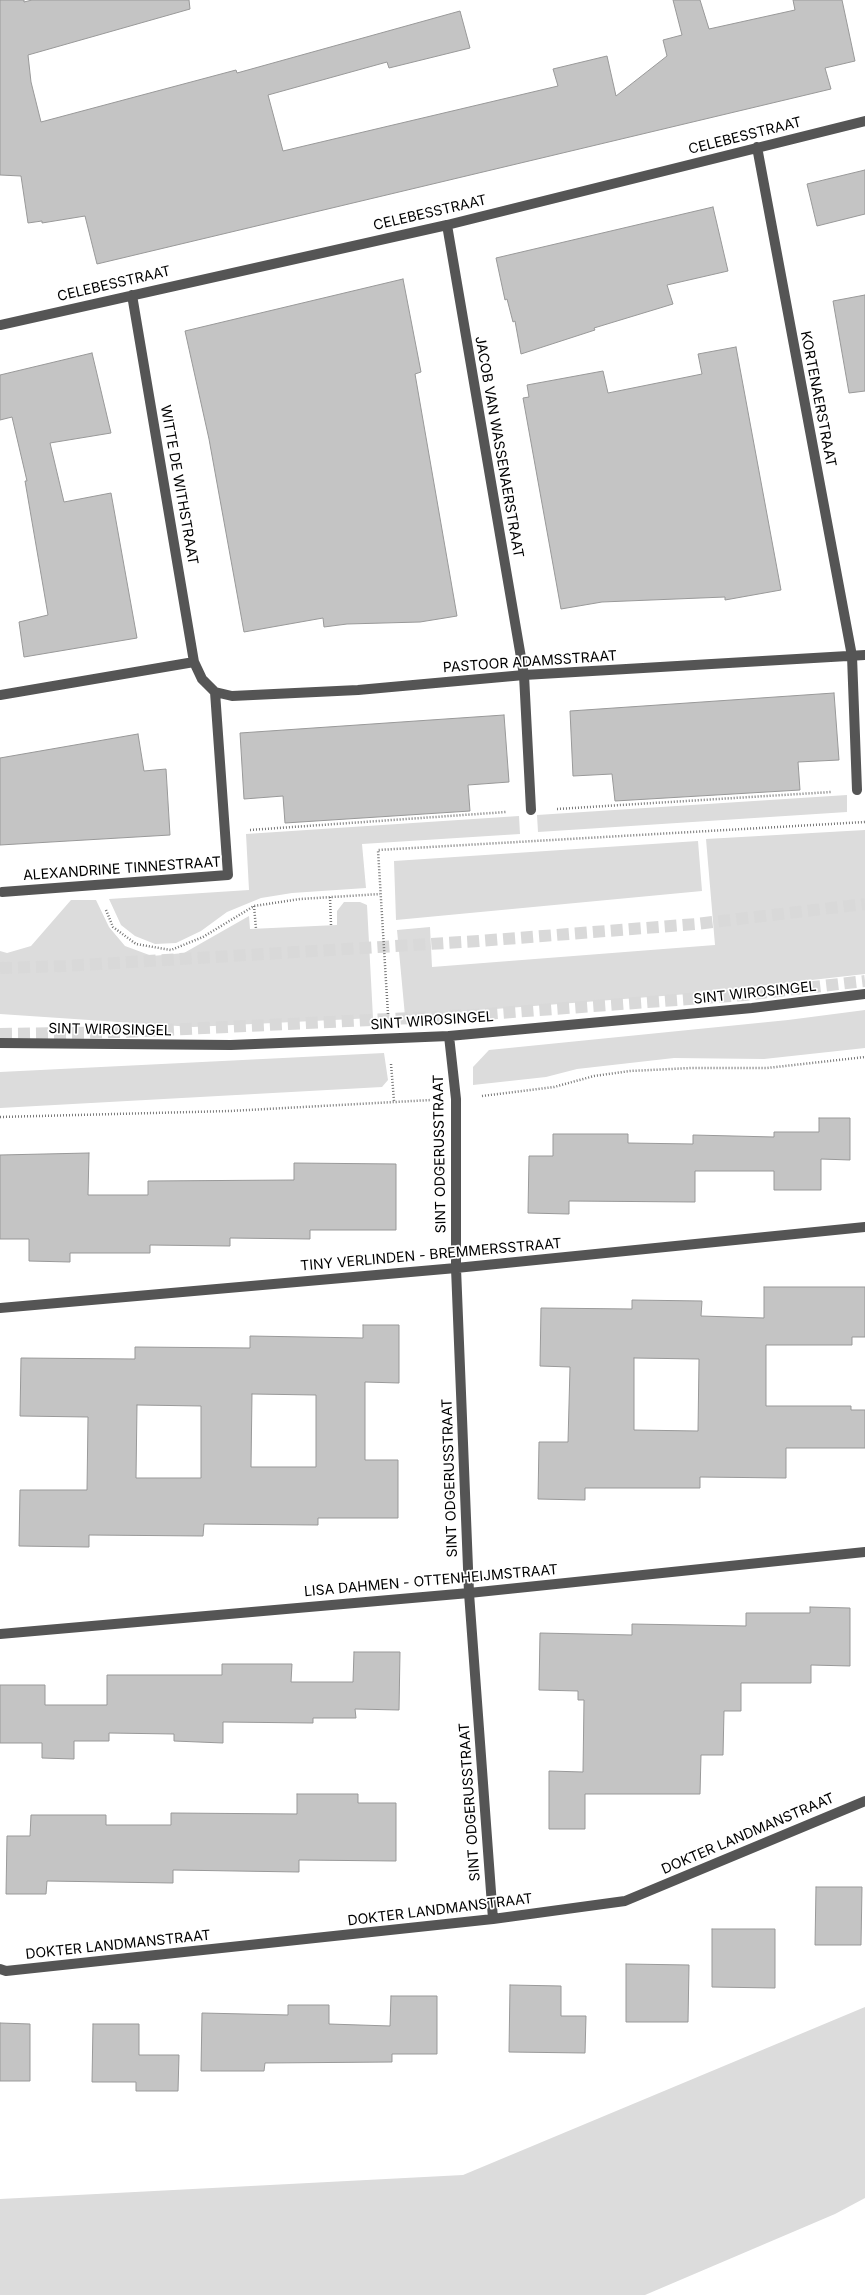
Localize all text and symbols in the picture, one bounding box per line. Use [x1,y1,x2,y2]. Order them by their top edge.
street label: CELEBESSTRAAT [687,114,803,158]
street label: CELEBESSTRAAT [372,192,488,234]
street label: CELEBESSTRAAT [56,263,172,305]
street label: KORTENAERSTRAAT [797,330,839,468]
street label: JACOB VAN WASSENAERSTRAAT [471,335,527,559]
street label: WITTE DE WITHSTRAAT [157,404,201,566]
street label: PASTOOR ADAMSSTRAAT [442,648,618,676]
street label: ALEXANDRINE TINNESTRAAT [23,854,221,884]
street label: SINT WIROSINGEL [693,978,817,1008]
street label: SINT WIROSINGEL [370,1008,494,1034]
street label: SINT WIROSINGEL [48,1021,172,1039]
street label: SINT ODGERUSSTRAAT [430,1074,450,1234]
street label: TINY VERLINDEN - BREMMERSSTRAAT [300,1235,562,1275]
street label: SINT ODGERUSSTRAAT [439,1398,461,1558]
street label: LISA DAHMEN - OTTENHEIJMSTRAAT [303,1562,559,1600]
street label: SINT ODGERUSSTRAAT [456,1722,484,1882]
street label: DOKTER LANDMANSTRAAT [659,1790,837,1878]
street label: DOKTER LANDMANSTRAAT [347,1890,533,1930]
street label: DOKTER LANDMANSTRAAT [25,1927,211,1963]

